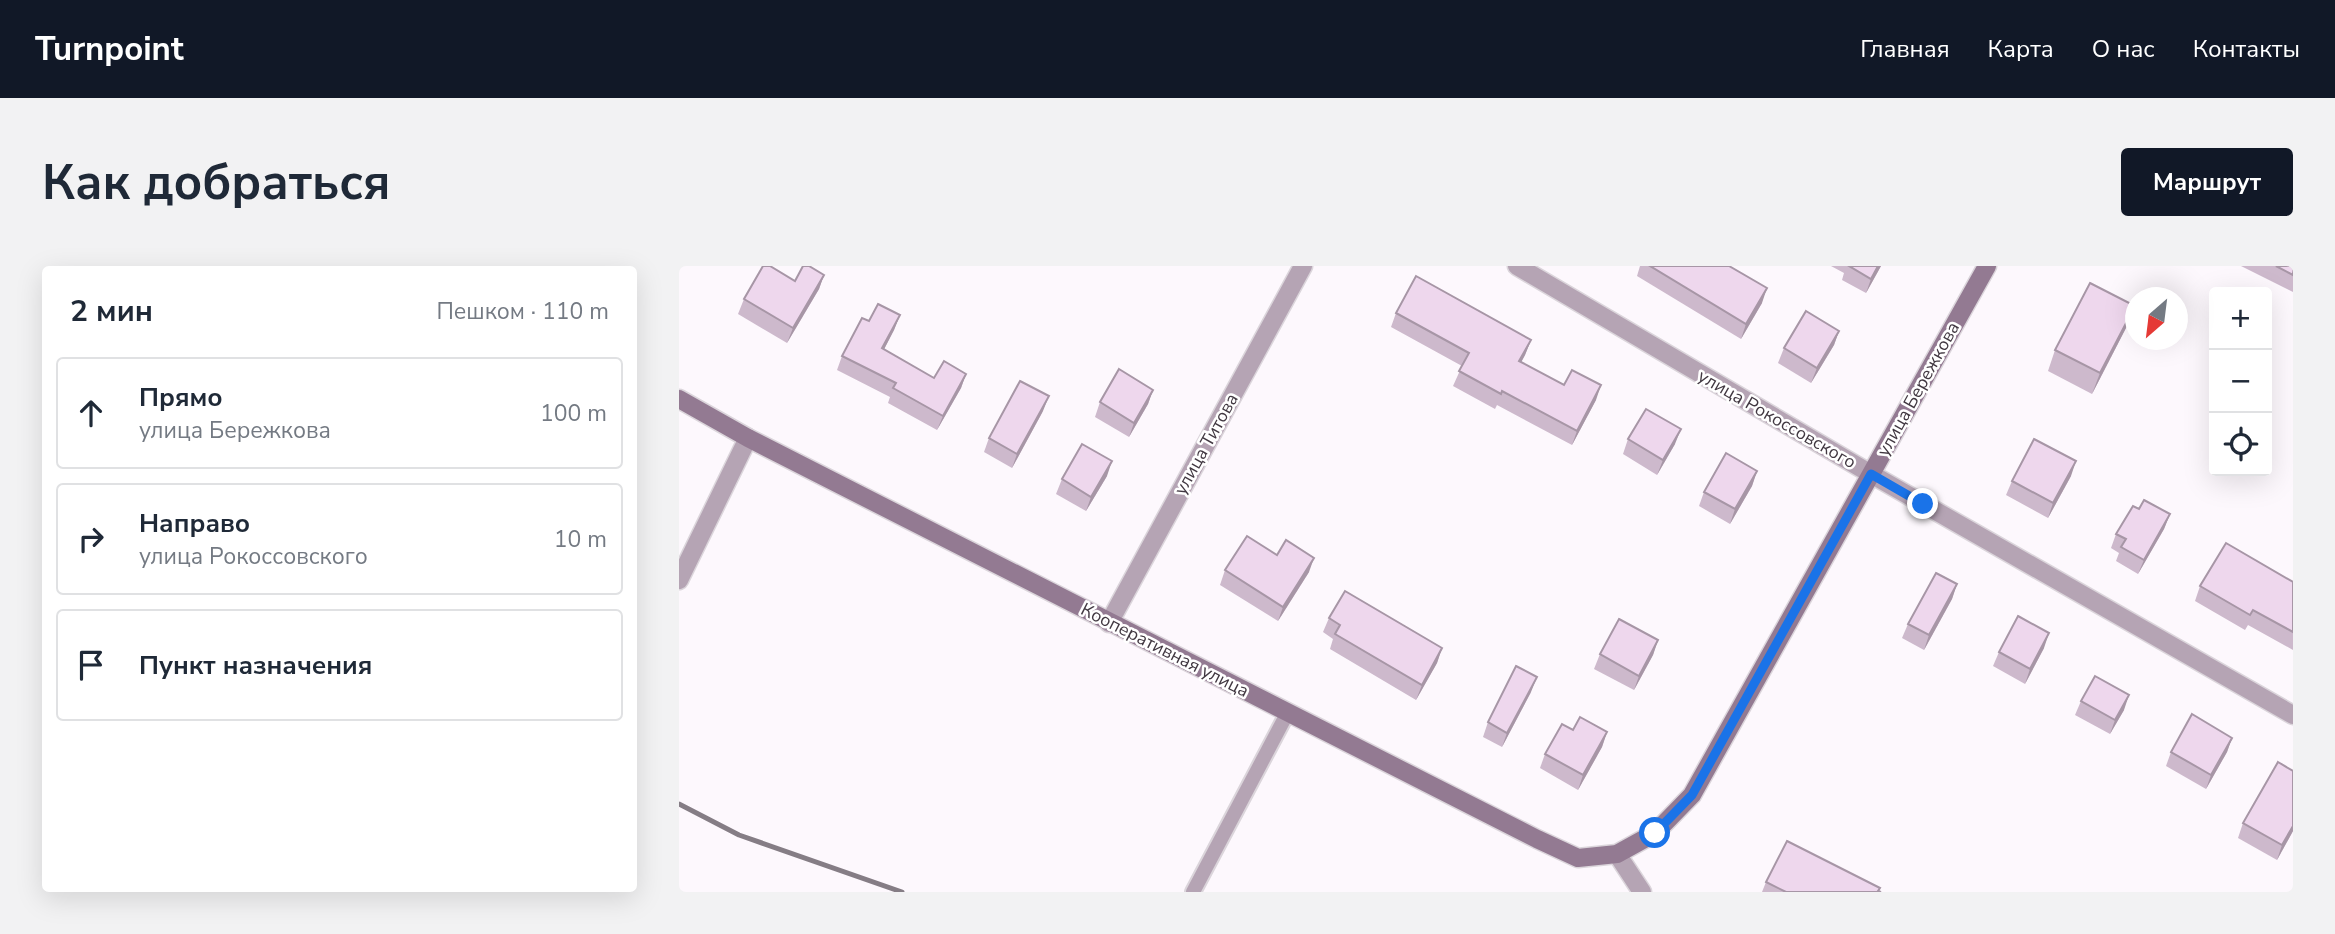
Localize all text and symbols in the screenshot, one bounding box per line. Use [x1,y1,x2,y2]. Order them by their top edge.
text: Turnpoint [35,27,184,72]
text: Главная [1860,33,1950,65]
text: Карта [1988,33,2054,65]
text: О нас [2092,33,2155,65]
text: Контакты [2193,33,2300,65]
button: Маршрут [2121,148,2293,216]
text: Как добраться [42,149,390,216]
north arrow [2125,287,2188,350]
map controls [2209,287,2272,476]
button: + [2209,287,2272,350]
text: 2 мин [70,291,153,332]
text: Пешком · 110 m [436,296,609,327]
street label: улица Бережкова [1871,317,1965,461]
button: − [2209,350,2272,413]
street label: улица Рокоссовского [1693,364,1861,474]
text: Прямо [139,380,223,415]
street label: улица Титова [1168,389,1244,499]
icon: ahead [72,394,110,432]
text: 100 m [540,398,607,429]
button: locate [2209,413,2272,476]
text: улица Бережкова [139,415,331,446]
route end [1907,488,1938,519]
text: Направо [139,506,250,541]
icon: right [72,520,110,558]
text: 10 m [554,524,607,555]
text: улица Рокоссовского [139,541,368,572]
street label: Кооперативная улица [1077,597,1253,703]
icon: arrive [72,646,110,684]
text: Пункт назначения [139,648,372,683]
route start [1639,817,1670,848]

